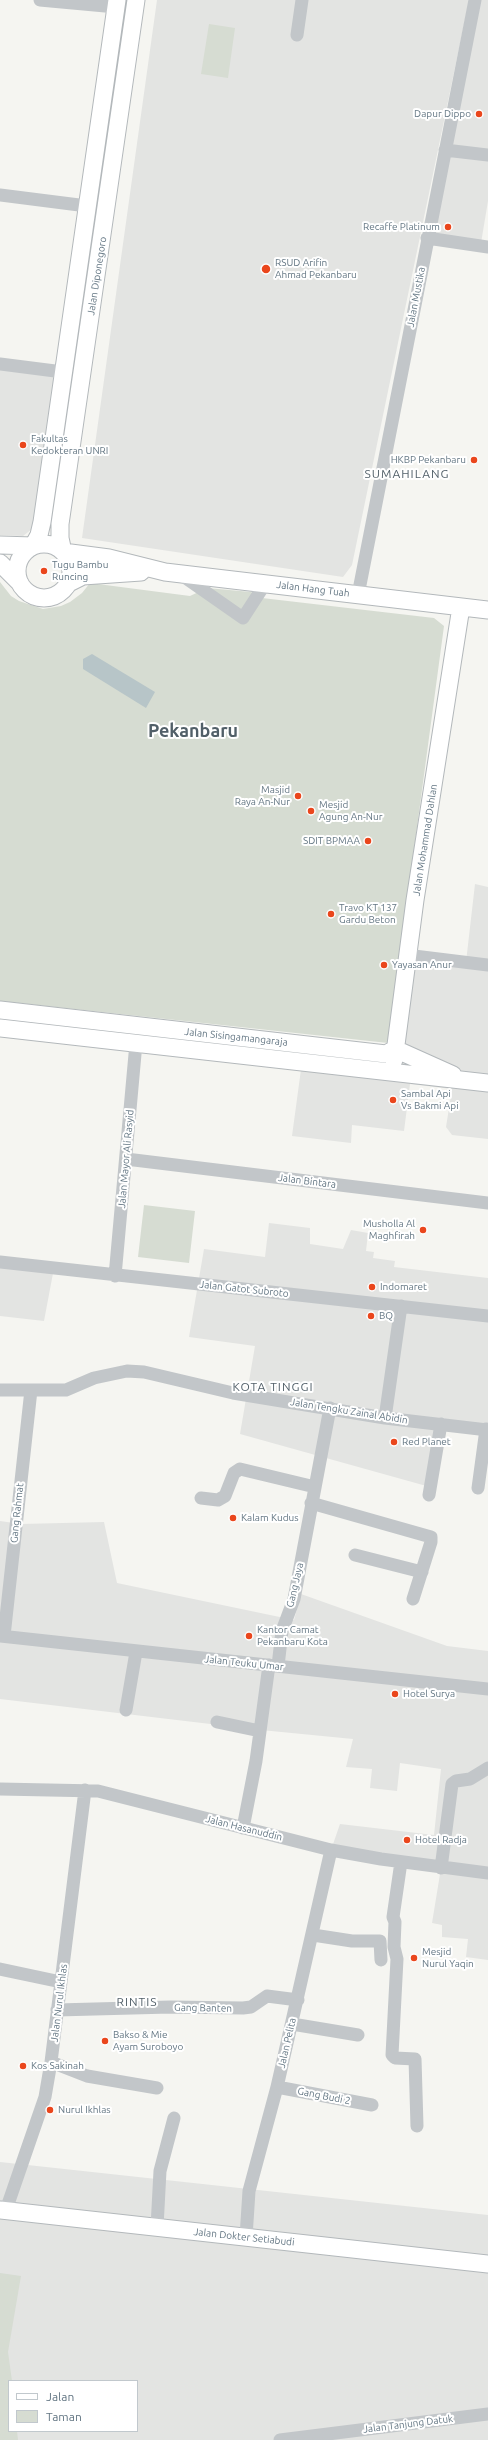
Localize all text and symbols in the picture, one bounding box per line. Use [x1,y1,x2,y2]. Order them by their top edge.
place label: Dapur Dippo [414,108,471,120]
marker: Dapur Dippo [474,109,484,119]
place label: Recaffe Platinum [363,221,440,233]
marker: Recaffe Platinum [443,222,453,232]
street label: Jalan Diponegoro [85,236,109,316]
place label: RSUD Arifin Ahmad Pekanbaru [275,257,357,280]
marker: RSUD Arifin Ahmad Pekanbaru [260,263,272,275]
street label: Jalan Mustika [404,266,428,328]
place label: Fakultas Kedokteran UNRI [31,433,108,456]
marker: Fakultas Kedokteran UNRI [18,440,28,450]
place label: HKBP Pekanbaru [391,454,466,466]
marker: HKBP Pekanbaru [469,455,479,465]
district label: SUMAHILANG [365,467,449,481]
place label: Tugu Bambu Runcing [52,559,108,582]
marker: Tugu Bambu Runcing [39,566,49,576]
street label: Jalan Hang Tuah [276,579,350,599]
district label: Pekanbaru [148,720,238,742]
street label: Jalan Mohammad Dahlan [410,783,440,897]
place label: Masjid Raya An-Nur [235,784,290,808]
marker: Masjid Raya An-Nur [293,791,303,801]
place label: Mesjid Agung An-Nur [319,799,382,822]
marker: Mesjid Agung An-Nur [306,806,316,816]
place label: SDIT BPMAA [303,835,360,847]
marker: SDIT BPMAA [363,836,373,846]
place label: Travo KT 137 Gardu Beton [339,902,397,926]
marker: Travo KT 137 Gardu Beton [326,909,336,919]
place label: Yayasan Anur [392,959,452,971]
marker: Yayasan Anur [379,960,389,970]
street label: Jalan Sisingamangaraja [184,1026,288,1048]
place label: Sambal Api Vs Bakmi Api [401,1088,459,1112]
marker: Sambal Api Vs Bakmi Api [388,1095,398,1105]
street label: Jalan Mayor Ali Rasyid [116,1109,136,1209]
street label: Jalan Bintara [277,1171,337,1191]
place label: Musholla Al Maghfirah [363,1218,415,1242]
marker: Musholla Al Maghfirah [418,1225,428,1235]
street label: Jalan Gatot Subroto [199,1278,289,1300]
place label: Indomaret [380,1281,427,1293]
marker: Indomaret [367,1282,377,1292]
place label: BQ [379,1310,393,1322]
marker: BQ [366,1311,376,1321]
district label: KOTA TINGGI [233,1380,313,1394]
street label: Jalan Tengku Zainal Abidin [289,1396,409,1426]
place label: Red Planet [402,1436,451,1448]
marker: Red Planet [389,1437,399,1447]
street label: Gang Rahmat [8,1482,26,1544]
place label: Kalam Kudus [241,1512,299,1524]
marker: Kalam Kudus [228,1513,238,1523]
street label: Gang Jaya [284,1561,306,1609]
place label: Kantor Camat Pekanbaru Kota [257,1624,328,1648]
marker: Kantor Camat Pekanbaru Kota [244,1631,254,1641]
street label: Jalan Teuku Umar [204,1653,284,1673]
place label: Hotel Surya [403,1688,455,1700]
marker: Hotel Surya [390,1689,400,1699]
street label: Jalan Hasanuddin [204,1813,284,1843]
place label: Hotel Radja [415,1834,467,1846]
marker: Hotel Radja [402,1835,412,1845]
place label: Mesjid Nurul Yaqin [422,1946,474,1970]
marker: Mesjid Nurul Yaqin [409,1953,419,1963]
street label: Jalan Nurul Ikhlas [48,1963,70,2043]
district label: RINTIS [116,1995,158,2009]
street label: Gang Banten [174,2001,232,2015]
street label: Jalan Pelita [275,2017,299,2069]
place label: Bakso & Mie Ayam Suroboyo [113,2029,183,2052]
marker: Bakso & Mie Ayam Suroboyo [100,2036,110,2046]
place label: Kos Sakinah [31,2060,84,2072]
marker: Kos Sakinah [18,2061,28,2071]
street label: Gang Budi 2 [296,2085,352,2107]
place label: Nurul Ikhlas [58,2104,111,2116]
marker: Nurul Ikhlas [45,2105,55,2115]
street label: Jalan Dokter Setiabudi [193,2226,295,2248]
legend [8,2380,138,2432]
text: Jalan [46,2390,74,2403]
text: Taman [46,2410,82,2423]
street label: Jalan Tanjung Datuk [362,2413,454,2435]

